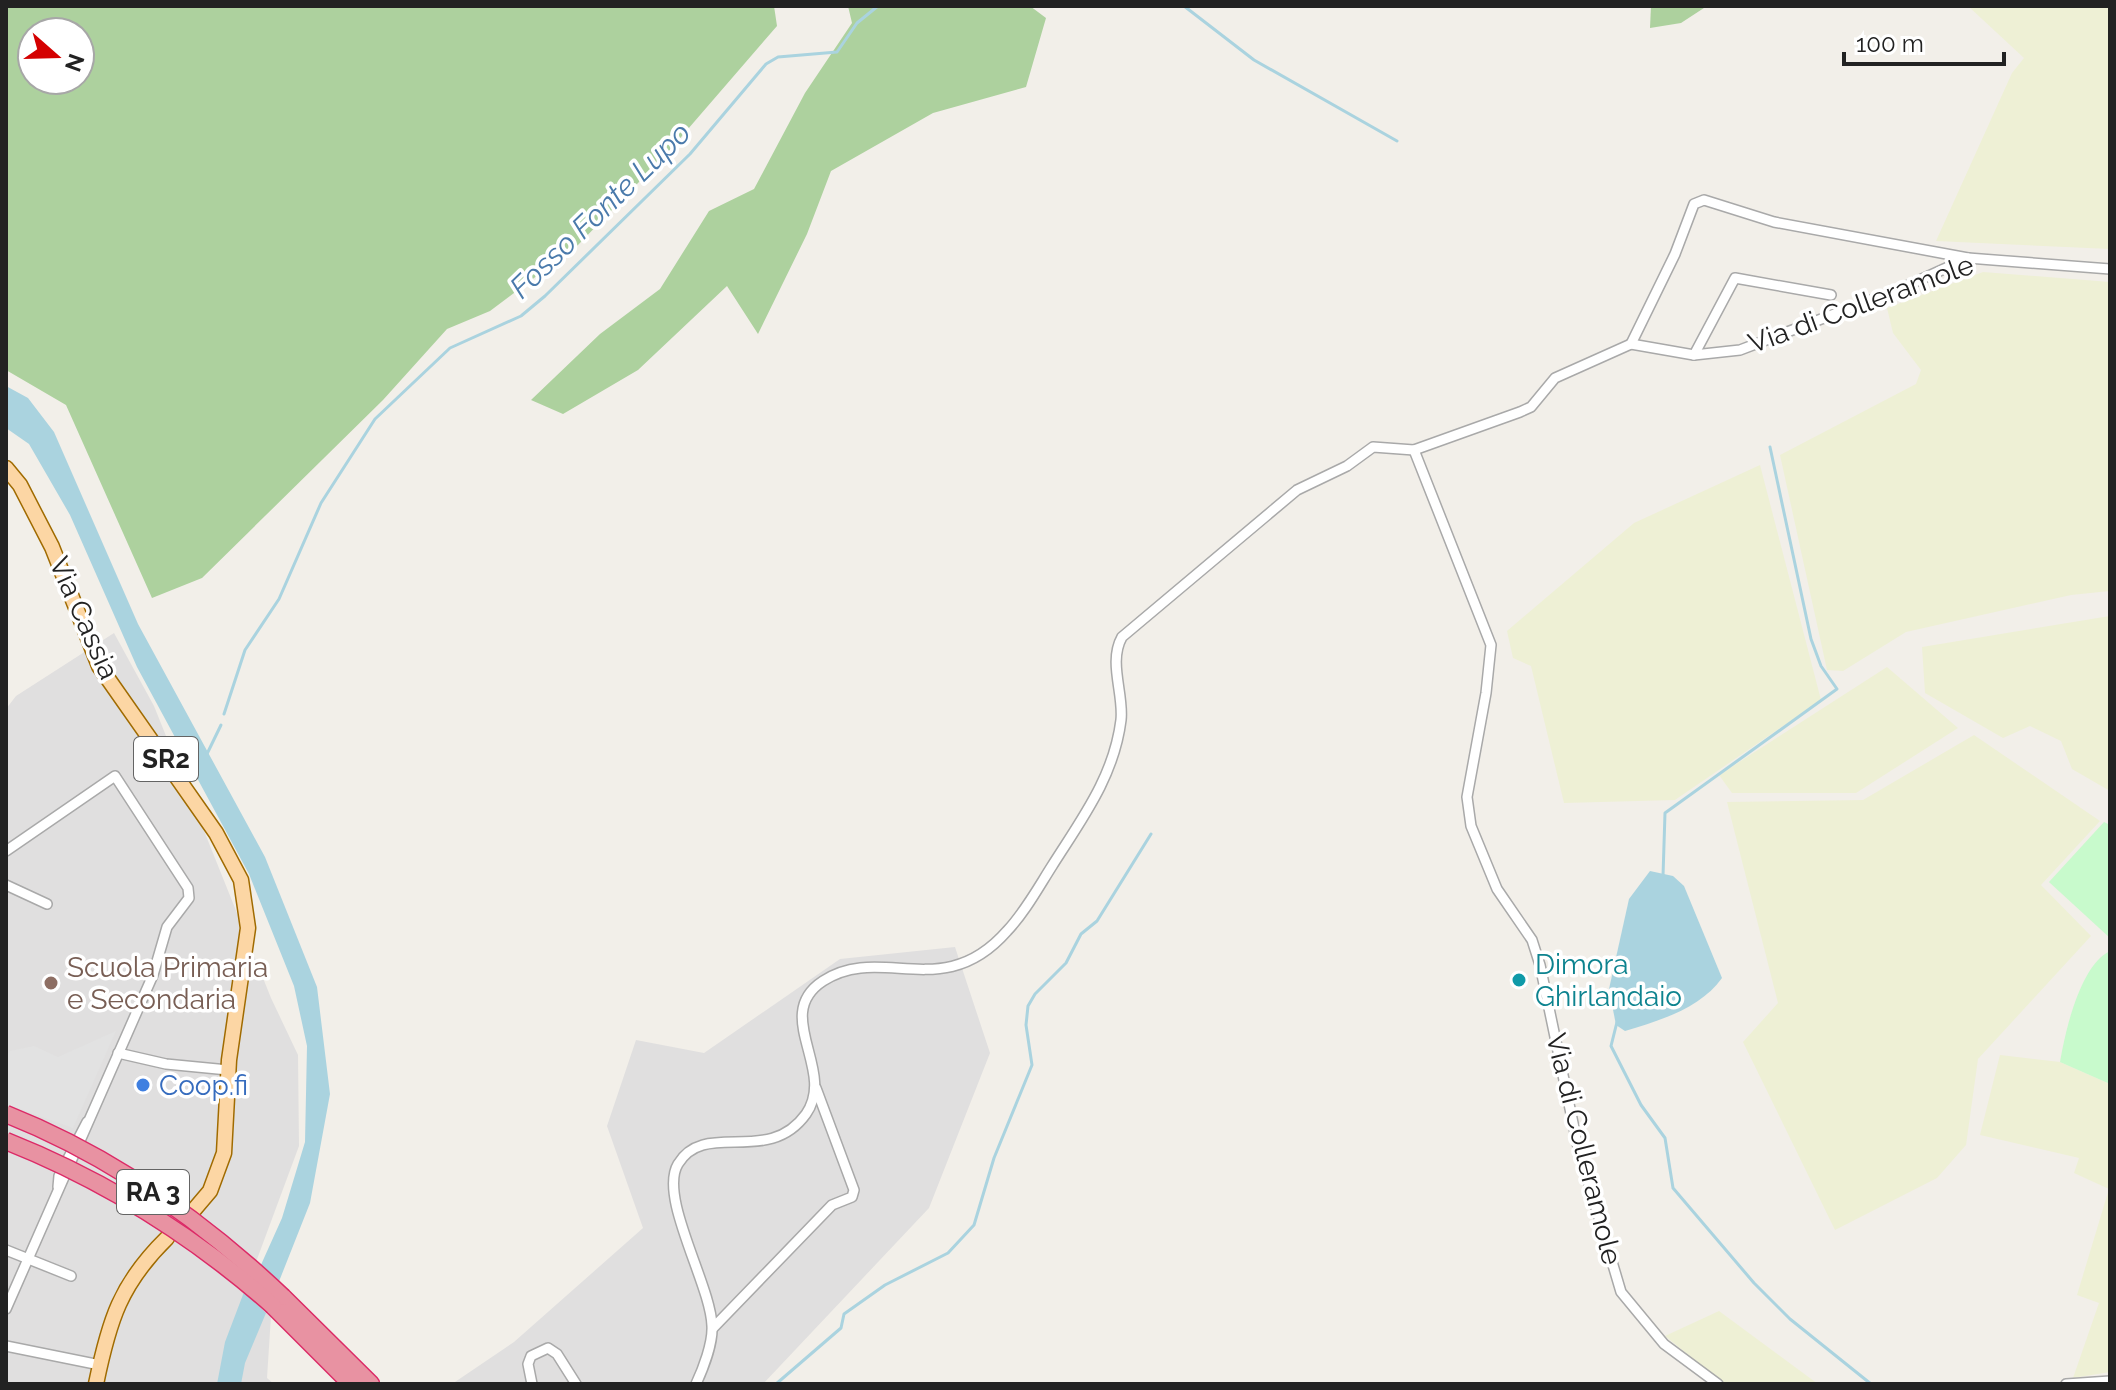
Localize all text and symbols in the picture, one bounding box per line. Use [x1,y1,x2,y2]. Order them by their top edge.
north arrow [16,16,96,96]
scale bar [1844,16,2004,66]
text: 100 m [1856,29,1924,58]
text: N [60,51,90,75]
water label: Fosso Fonte Lupo [502,115,698,305]
street label: Via di Colleramole [1744,248,1978,360]
street label: Via Cassia [42,552,126,684]
road number: SR2 [134,737,198,781]
place label: Dimora Ghirlandaio [1535,948,1682,1013]
place label: Scuola Primaria e Secondaria [67,951,268,1016]
marker: Dimora Ghirlandaio [1510,971,1528,989]
marker: Scuola Primaria e Secondaria [42,974,60,992]
street label: Via di Colleramole [1539,1030,1629,1268]
place label: Coop.fi [159,1069,248,1102]
marker: Coop.fi [134,1076,152,1094]
road number: RA 3 [117,1170,189,1214]

